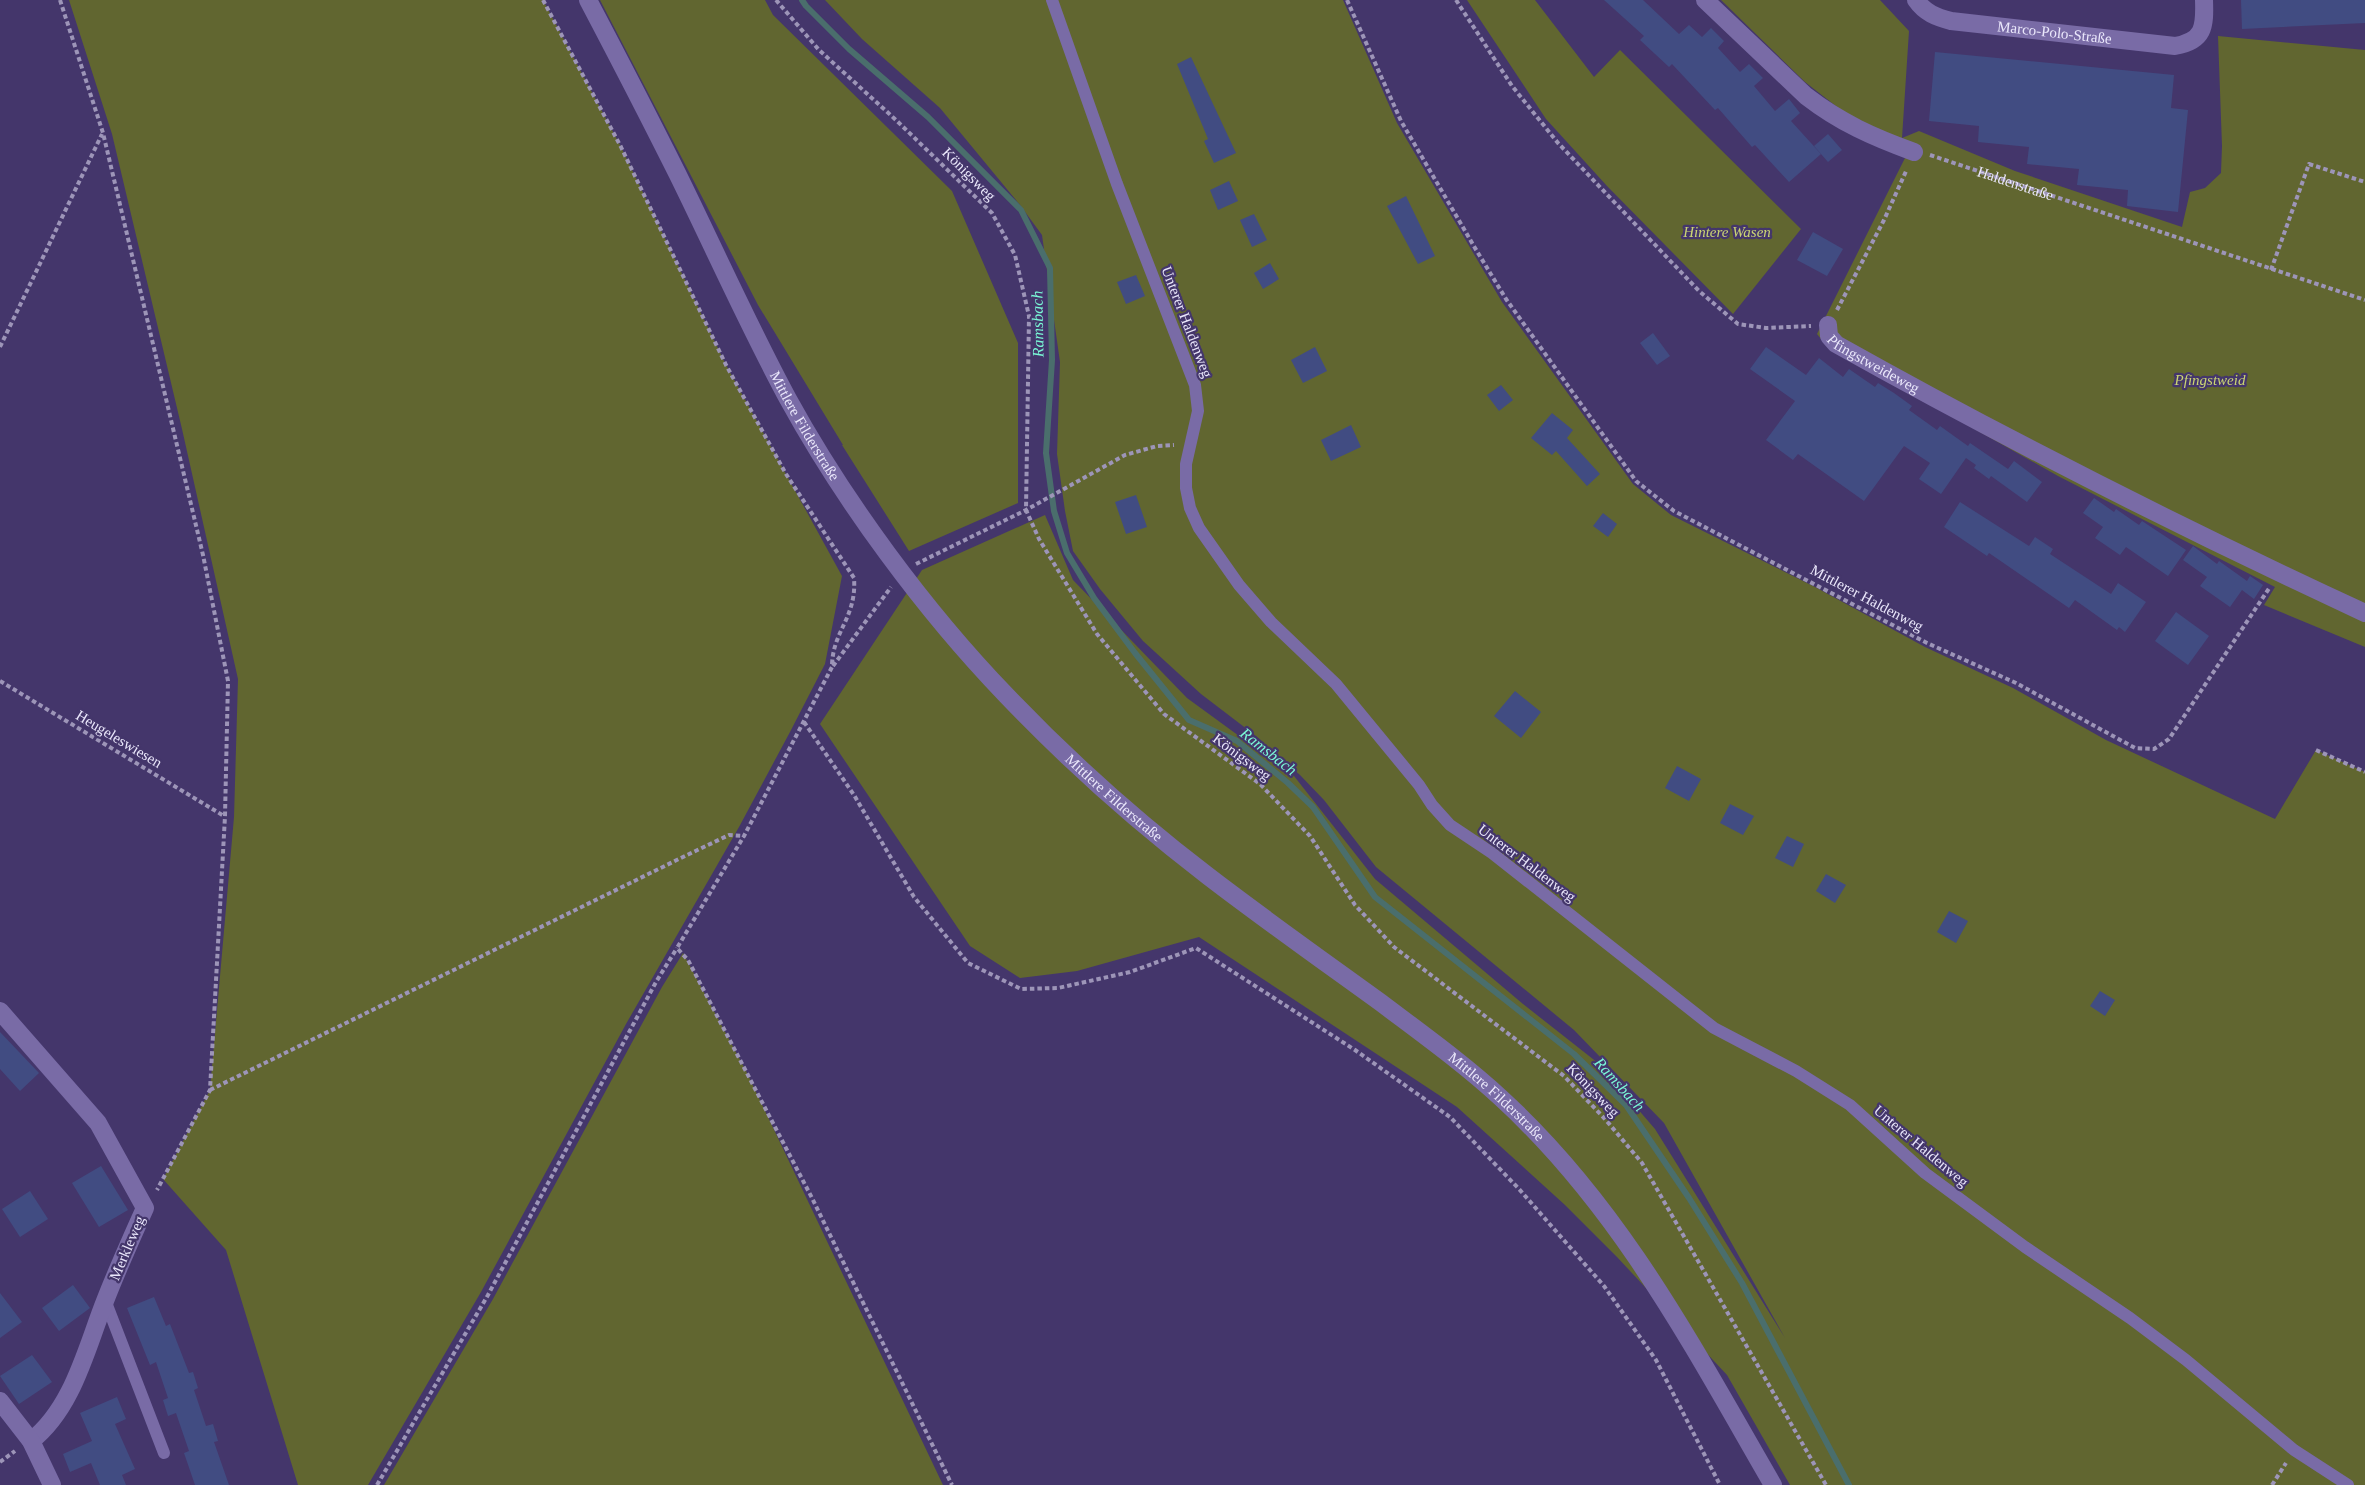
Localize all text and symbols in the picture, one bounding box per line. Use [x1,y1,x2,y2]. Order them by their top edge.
street label: Marco-Polo-Straße [1996,18,2113,47]
street label: Königsweg [939,144,999,204]
street label: Haldenstraße [1975,163,2056,204]
park label: Hintere Wasen [1682,224,1771,240]
street label: Unterer Haldenweg [1158,264,1216,380]
water label: Ramsbach [1028,291,1047,358]
street label: Pfingstweideweg [1824,332,1923,397]
street label: Mittlere Filderstraße [767,369,843,484]
park label: Pfingstweid [2174,372,2246,388]
street label: Mittlerer Haldenweg [1808,562,1927,635]
street label: Heugeleswiesen [73,707,165,771]
water label: Ramsbach [1236,724,1300,779]
street label: Königsweg [1210,730,1274,784]
street label: Mittlere Filderstraße [1062,751,1166,845]
street label: Unterer Haldenweg [1475,821,1579,905]
street label: Mittlere Filderstraße [1446,1049,1548,1144]
water label: Ramsbach [1590,1053,1648,1115]
street label: Königsweg [1564,1060,1623,1120]
street label: Unterer Haldenweg [1871,1102,1972,1190]
street label: Merkleweg [106,1213,148,1283]

